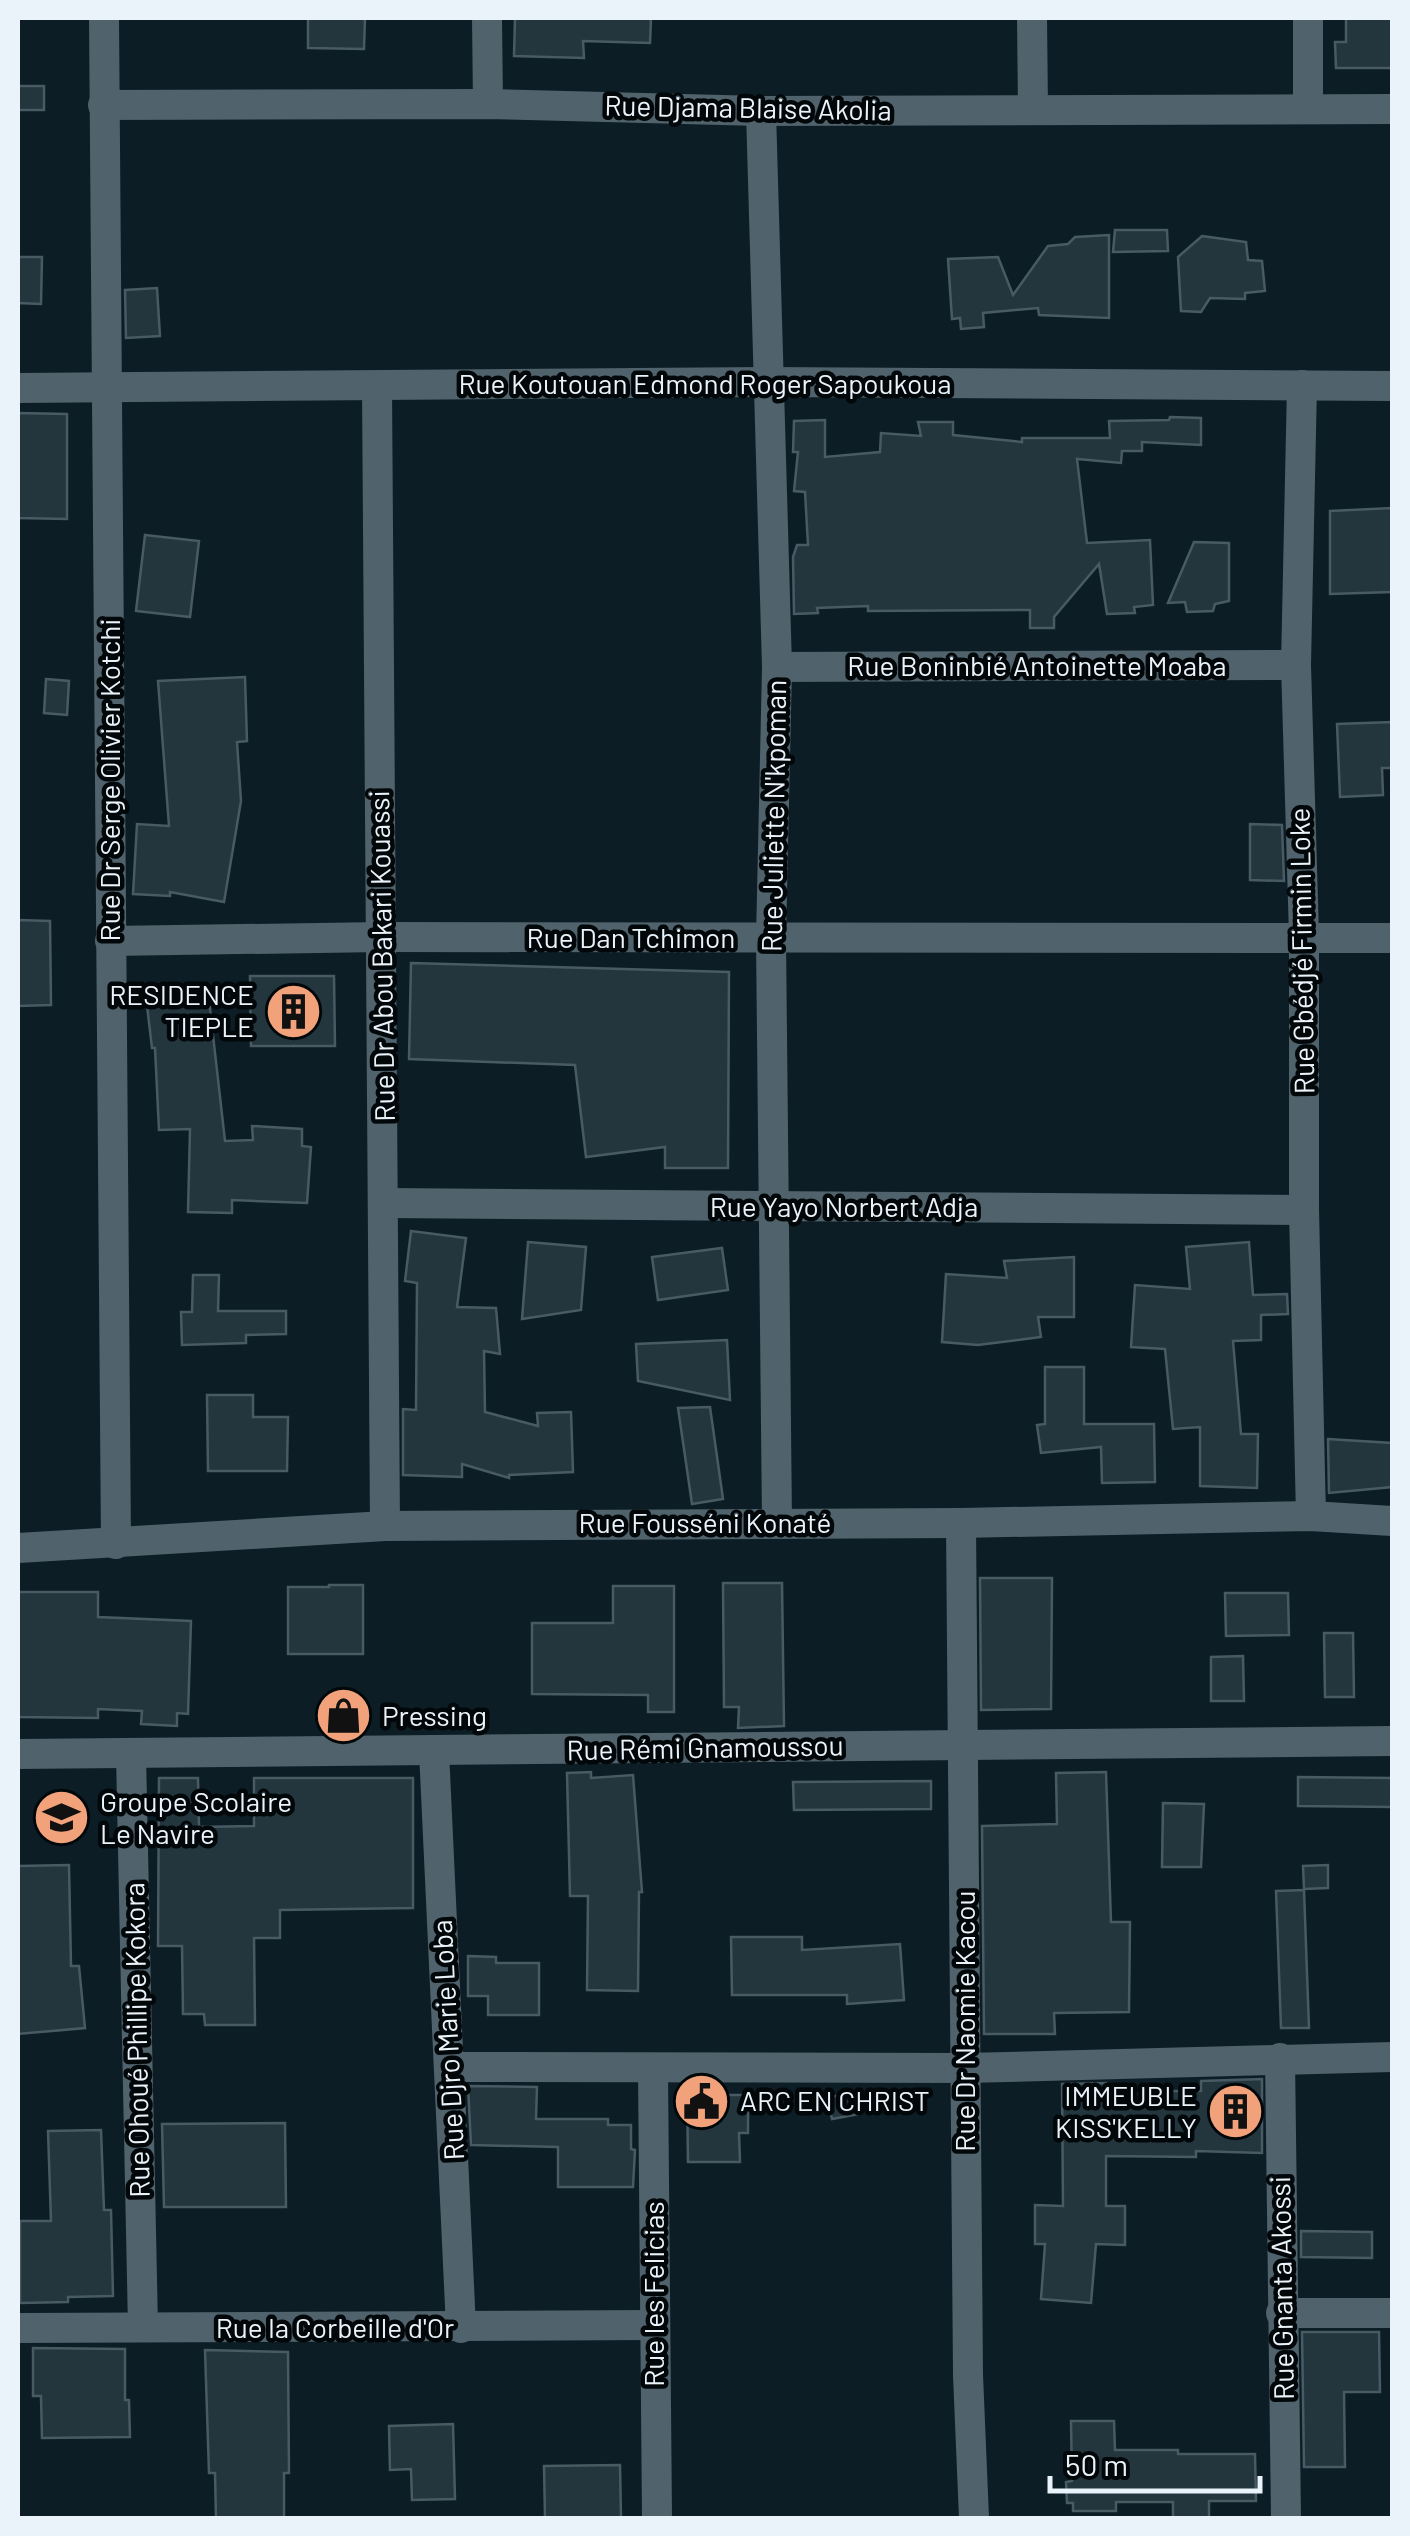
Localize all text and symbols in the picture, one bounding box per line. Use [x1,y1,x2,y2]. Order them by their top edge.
street label: Rue Djama Blaise Akolia [604,87,892,127]
street label: Rue Koutouan Edmond Roger Sapoukoua [458,366,952,400]
street label: Rue Dr Serge Olivier Kotchi [92,619,126,941]
street label: Rue Boninbié Antoinette Moaba [847,648,1227,682]
street label: Rue Juliette N'kpoman [754,680,792,952]
street label: Rue Dr Abou Bakari Kouassi [361,790,401,1122]
street label: Rue Gbédjé Firmin Loke [1282,808,1320,1094]
street label: Rue Dan Tchimon [527,920,735,954]
place label: RESIDENCE TIEPLE [109,977,254,1043]
building icon: RESIDENCE TIEPLE [263,981,323,1041]
street label: Rue Yayo Norbert Adja [710,1189,978,1223]
street label: Rue Fousséni Konaté [579,1505,831,1539]
shop icon: Pressing [313,1686,373,1746]
place label: Pressing [382,1698,487,1732]
street label: Rue Rémi Gnamoussou [566,1728,844,1766]
place label: Groupe Scolaire Le Navire [100,1784,292,1850]
school or university icon: Groupe Scolaire Le Navire [31,1788,91,1848]
street label: Rue Ohoué Phillipe Kokora [116,1882,156,2198]
street label: Rue Dr Naomie Kacou [947,1890,981,2152]
street label: Rue Djro Marie Loba [424,1919,470,2161]
public building icon: ARC EN CHRIST [671,2071,731,2131]
place label: IMMEUBLE KISS'KELLY [1055,2078,1197,2144]
building icon: IMMEUBLE KISS'KELLY [1206,2082,1266,2142]
place label: ARC EN CHRIST [740,2083,930,2117]
street label: Rue Gnanta Akossi [1262,2176,1300,2400]
street label: Rue les Felicias [636,2201,670,2387]
street label: Rue la Corbeille d'Or [216,2310,454,2344]
scale bar [1050,2431,1260,2493]
text: 50 m [1065,2446,1128,2482]

